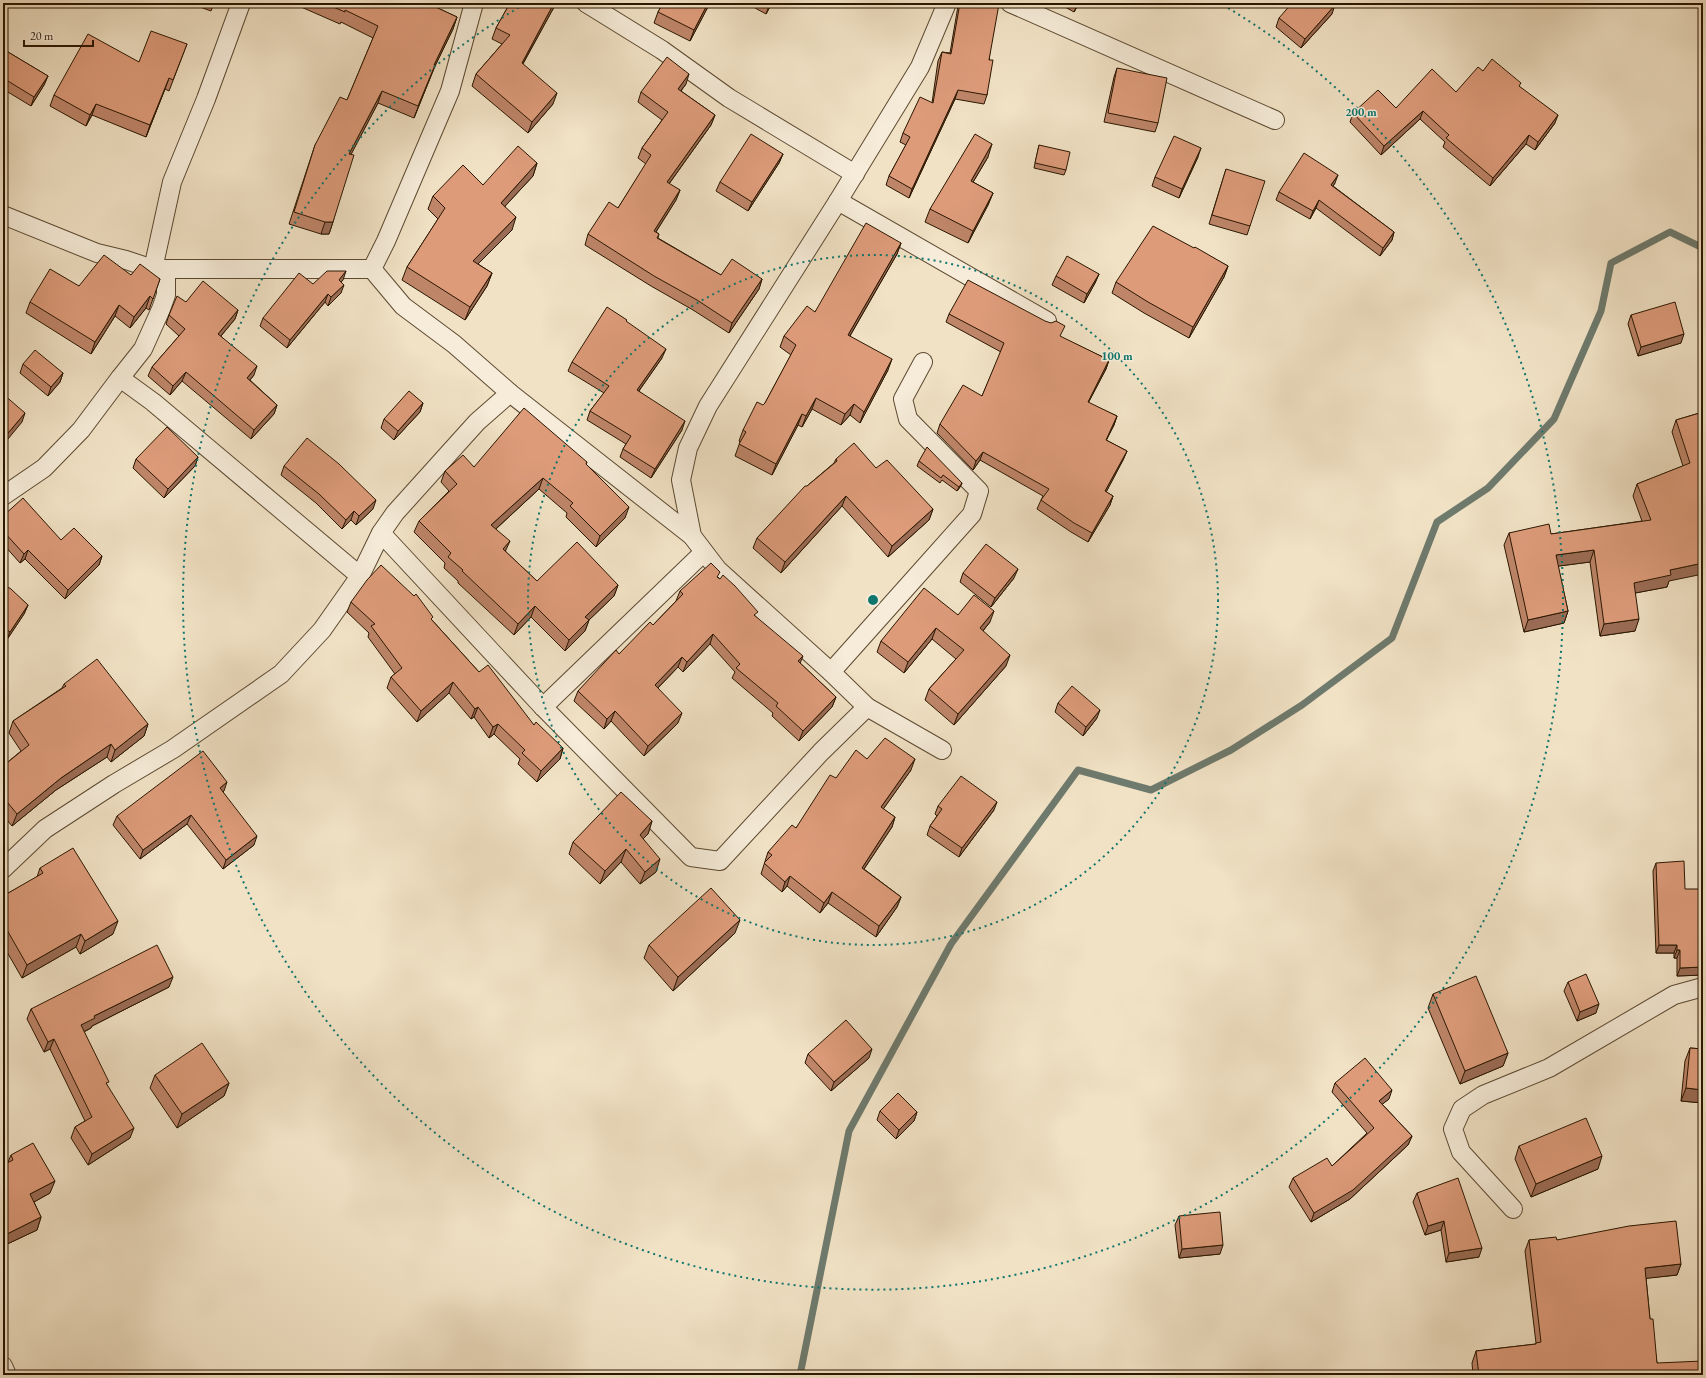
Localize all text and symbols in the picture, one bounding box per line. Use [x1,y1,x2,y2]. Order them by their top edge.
scale bar [24,22,93,48]
text: 20 m [30,28,54,44]
text: 200 m [1345,104,1377,120]
text: 100 m [1101,348,1133,364]
centre of rings [866,593,880,607]

